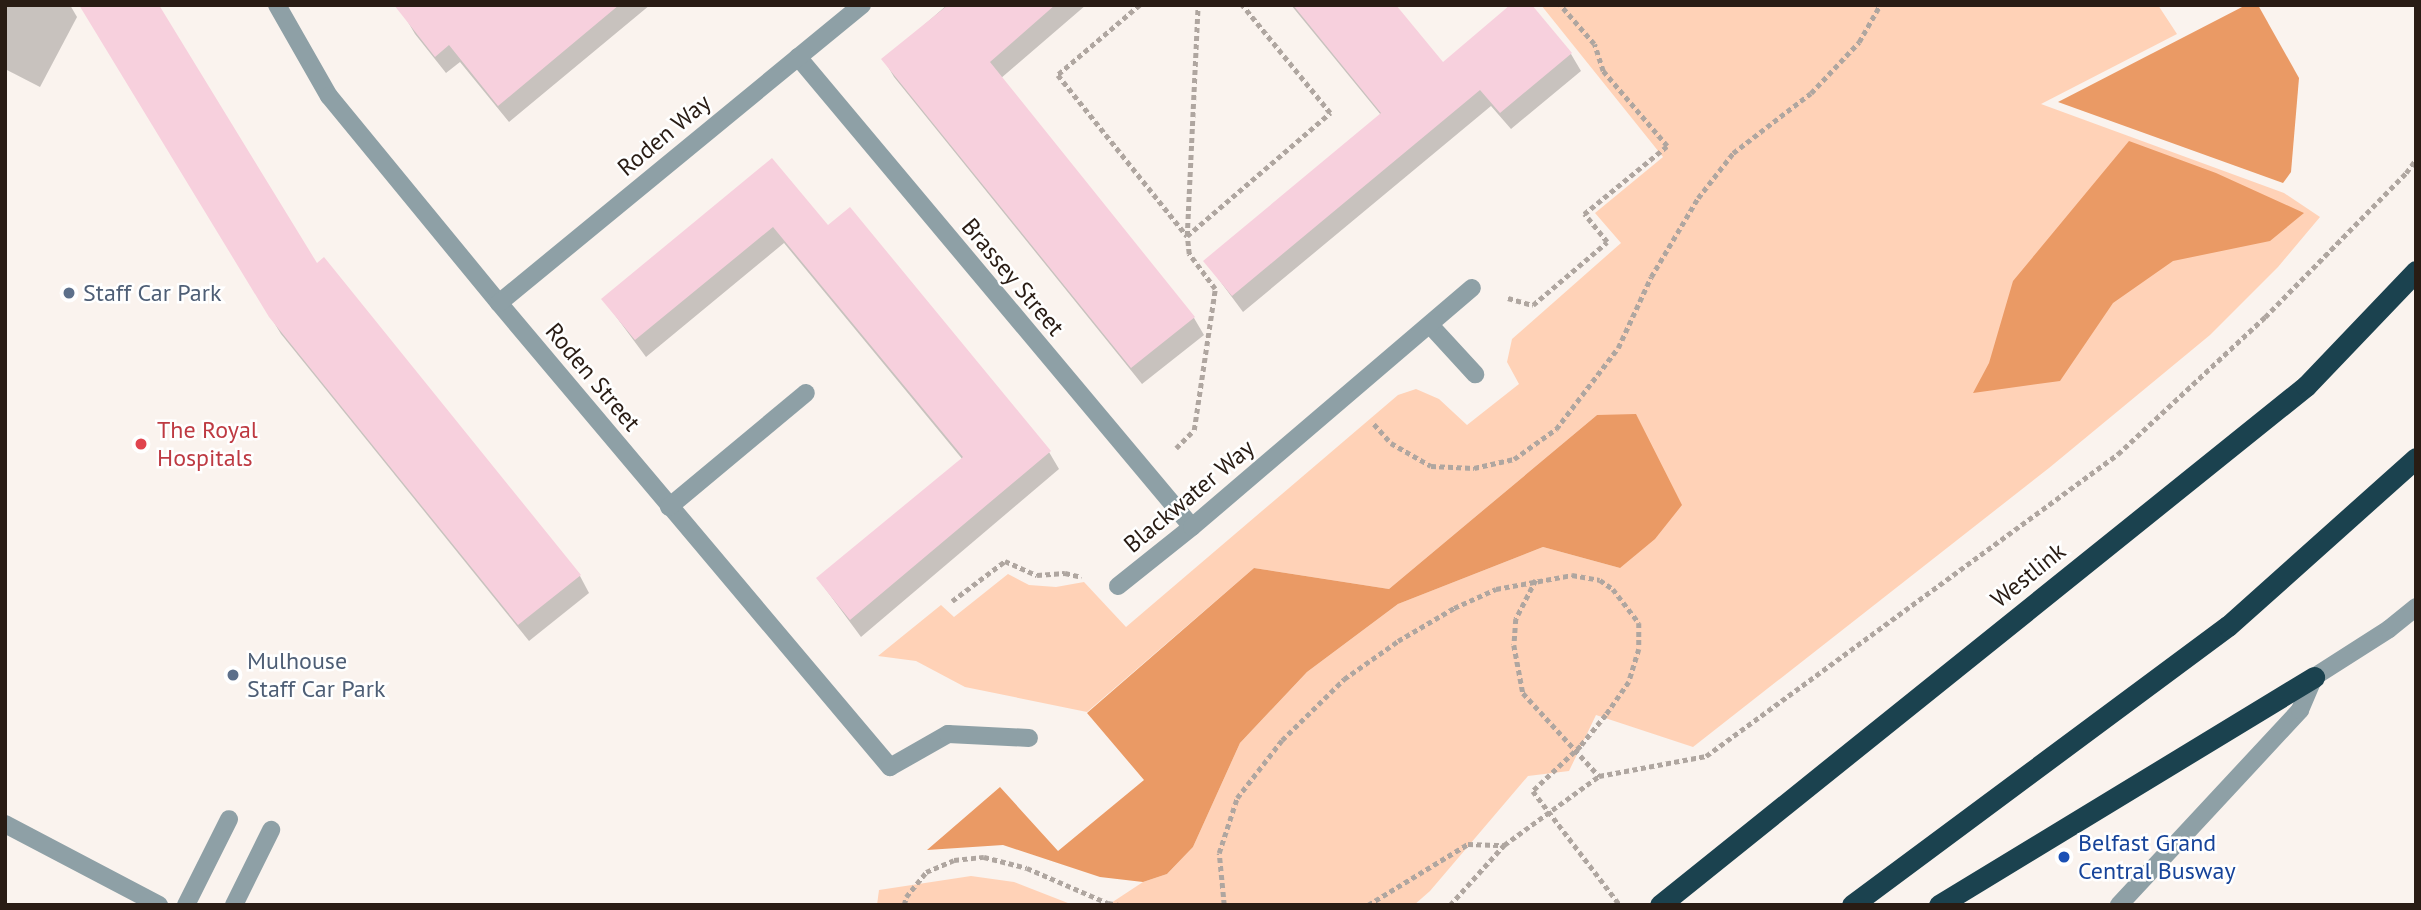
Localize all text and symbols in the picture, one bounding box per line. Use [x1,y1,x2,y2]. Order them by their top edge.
street label: Roden Way [612,88,716,182]
street label: Brassey Street [955,212,1071,342]
place label: Staff Car Park [83,279,221,307]
marker: Staff Car Park [61,285,77,301]
street label: Roden Street [540,317,646,437]
place label: The Royal Hospitals [157,416,258,472]
street label: Blackwater Way [1118,433,1260,559]
marker: The Royal Hospitals [131,434,151,454]
street label: Westlink [1985,536,2071,614]
place label: Mulhouse Staff Car Park [247,647,385,703]
marker: Mulhouse Staff Car Park [225,667,241,683]
place label: Belfast Grand Central Busway [2078,829,2236,885]
marker: Belfast Grand Central Busway [2056,849,2072,865]

